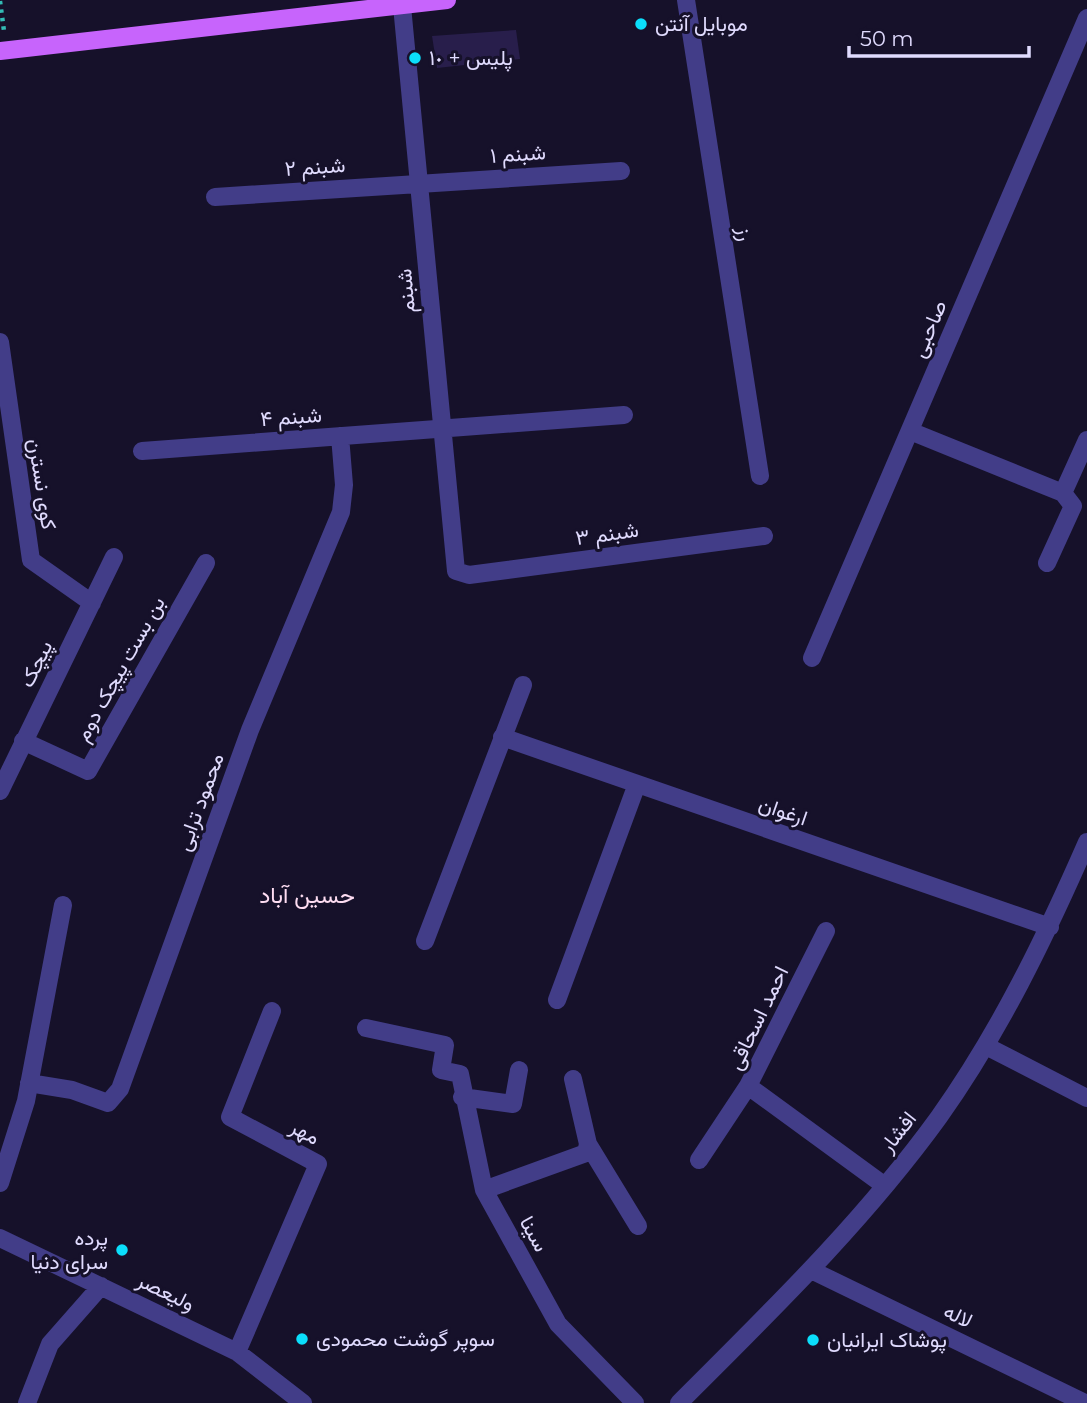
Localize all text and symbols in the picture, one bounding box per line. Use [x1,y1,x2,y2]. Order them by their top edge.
place label: موبایل آنتن [655,11,748,37]
scale bar [849,14,1029,58]
marker: موبایل آنتن [633,16,649,32]
text: 50 m [860,26,914,51]
place label: پلیس + ١٠ [429,45,513,72]
marker: پلیس + ١٠ [407,50,423,66]
street label: شبنم ۱ [489,139,547,170]
street label: شبنم ۲ [284,152,346,183]
street label: رز [731,224,759,243]
street label: شبنم [391,268,422,314]
street label: صاحبی [905,296,952,361]
street label: شبنم ۴ [259,402,323,433]
street label: کوی نسترن [22,437,62,531]
street label: شبنم ۳ [574,517,640,552]
street label: بن بست پیچک دوم [69,592,172,747]
street label: پیچک [14,636,59,692]
street label: محمود ترابی [170,750,230,854]
street label: ارغوان [755,791,811,831]
district label: حسین آباد [259,881,355,909]
street label: احمد اسحاقی [722,962,793,1074]
street label: افشار [873,1106,922,1158]
street label: مهر [285,1113,324,1150]
street label: سینا [515,1212,554,1256]
place label: پرده سرای دنیا [30,1225,108,1275]
marker: پرده سرای دنیا [114,1242,130,1258]
street label: ولیعصر [132,1266,199,1317]
street label: لاله [940,1298,977,1333]
place label: سوپر گوشت محمودی [316,1326,495,1353]
place label: پوشاک ایرانیان [827,1327,947,1354]
marker: سوپر گوشت محمودی [294,1331,310,1347]
marker: پوشاک ایرانیان [805,1332,821,1348]

